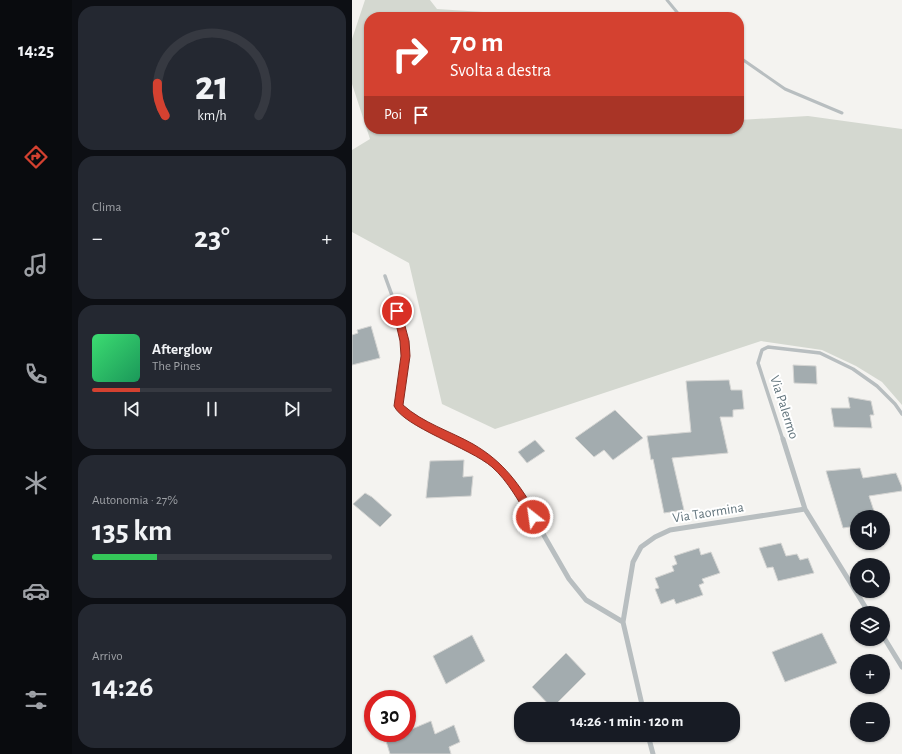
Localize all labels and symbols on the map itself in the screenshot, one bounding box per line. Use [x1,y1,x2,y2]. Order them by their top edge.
pin [380,294,414,328]
street label: Via Palermo [767,374,801,441]
position arrow [512,496,554,538]
street label: Via Taormina [672,500,745,526]
speed limit sign: 30 [364,690,416,742]

